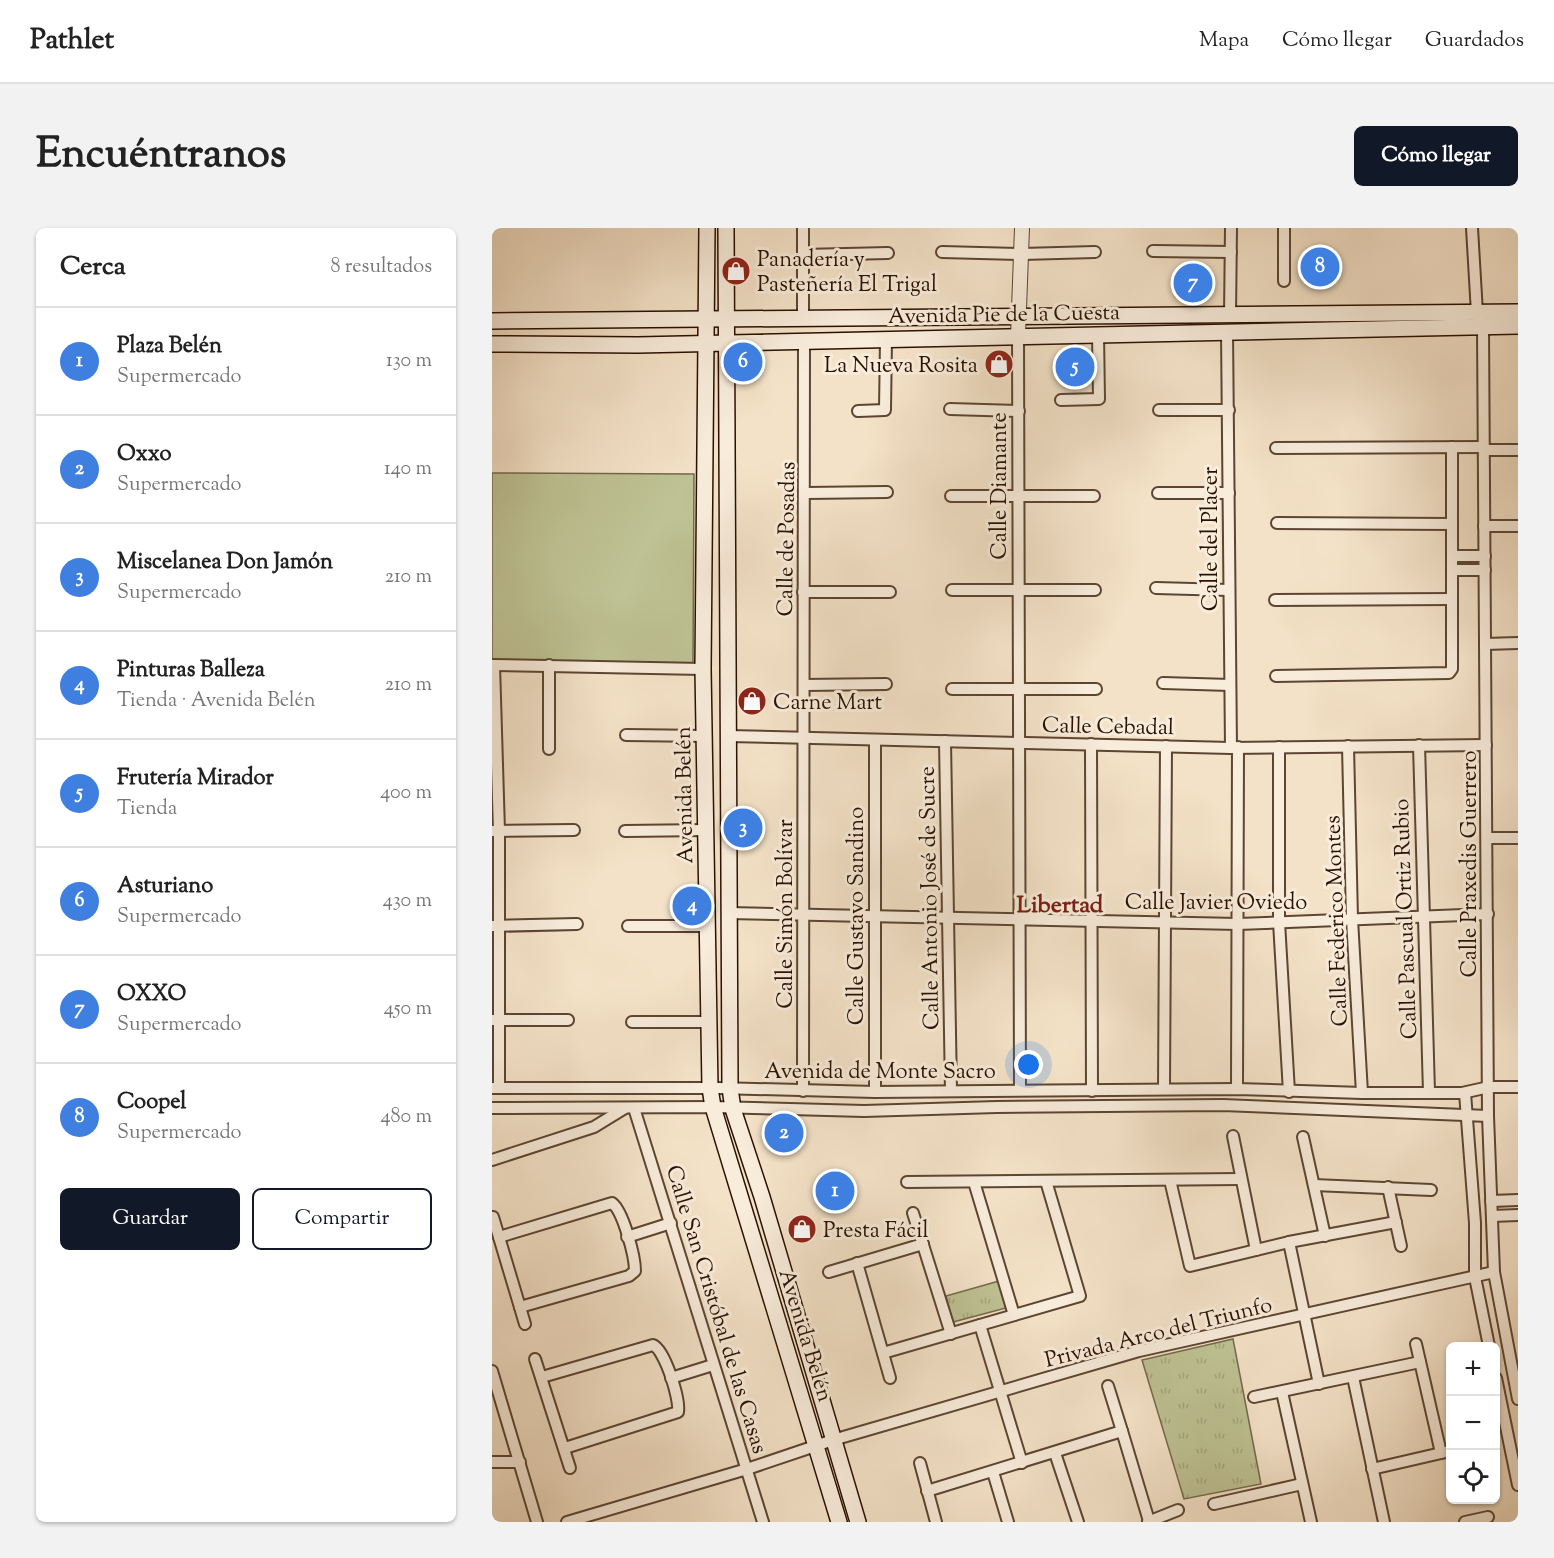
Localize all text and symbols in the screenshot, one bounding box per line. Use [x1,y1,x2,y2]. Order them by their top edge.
text: Pathlet [30,21,114,61]
text: Mapa [1199,26,1249,56]
text: Cómo llegar [1282,26,1392,56]
text: Guardados [1425,26,1524,56]
text: Encuéntranos [36,126,286,186]
button: Cómo llegar [1354,126,1518,186]
pin: 8 [1300,244,1340,290]
place label: Panadería y Pasteñería El Trigal [757,245,937,302]
text: Cerca [60,249,126,286]
text: 8 resultados [330,253,432,282]
shop icon: Panadería y Pasteñería El Trigal [720,255,752,287]
pin: 7 [1174,260,1212,306]
street label: Avenida Pie de la Cuesta [888,298,1120,334]
text: Plaza Belén [117,331,222,363]
pin: 6 [724,340,762,384]
pin: 5 [1056,344,1094,390]
text: 1 [76,347,83,376]
text: 130 m [386,347,432,376]
shop icon: La Nueva Rosita [983,348,1015,380]
place label: La Nueva Rosita [824,351,978,383]
text: Supermercado [117,363,242,392]
street label: Calle Diamante [985,412,1017,560]
text: Oxxo [117,439,172,471]
text: 2 [75,455,84,484]
text: 140 m [384,455,432,484]
street label: Calle de Posadas [771,461,805,617]
street label: Calle del Placer [1196,467,1228,611]
text: Supermercado [117,471,242,500]
text: Miscelanea Don Jamón [117,547,333,579]
text: 3 [75,563,84,592]
text: 210 m [385,563,432,592]
text: Supermercado [117,579,242,608]
text: Pinturas Balleza [117,655,265,687]
text: 4 [74,671,85,700]
text: 210 m [385,671,432,700]
shop icon: Carne Mart [736,685,768,717]
text: Tienda · Avenida Belén [117,687,316,716]
place label: Carne Mart [773,688,883,720]
street label: Calle Cebadal [1042,711,1174,745]
street label: Avenida Belén [669,726,703,864]
street label: Calle Praxedis Guerrero [1455,750,1487,978]
text: Frutería Mirador [117,763,274,795]
street label: Calle Antonio José de Sucre [913,766,949,1030]
text: 5 [76,779,83,808]
text: 400 m [380,779,432,808]
text: Tienda [117,795,177,824]
street label: Calle Pascual Ortiz Rubio [1387,798,1427,1040]
pin: 3 [724,806,762,850]
street label: Calle Gustavo Sandino [842,807,874,1025]
street label: Calle Federico Montes [1318,815,1358,1027]
street label: Calle Simón Bolívar [771,819,803,1009]
text: Asturiano [117,871,213,903]
pin: 4 [672,884,712,928]
text: 6 [75,887,84,916]
text: 430 m [383,887,432,916]
street label: Calle Javier Oviedo [1125,888,1307,920]
district label: Libertad [1017,889,1104,923]
text: Supermercado [117,903,242,932]
text: OXXO [117,979,186,1011]
text: 7 [74,995,85,1024]
text: 450 m [384,995,432,1024]
text: Supermercado [117,1011,242,1040]
your location [1014,1050,1043,1079]
street label: Avenida de Monte Sacro [764,1057,996,1089]
text: Coopel [117,1087,186,1119]
text: 8 [75,1103,85,1132]
text: 480 m [381,1103,432,1132]
pin: 2 [764,1110,804,1156]
text: Supermercado [117,1119,242,1148]
street label: Calle San Cristóbal de las Casas [656,1162,774,1458]
pin: 1 [816,1168,854,1214]
button: Guardar [60,1188,240,1250]
button: Compartir [252,1188,432,1250]
shop icon: Presta Fácil [786,1213,818,1245]
place label: Presta Fácil [823,1216,929,1248]
street label: Avenida Belén [769,1266,840,1406]
street label: Privada Arco del Triunfo [1042,1290,1276,1378]
map controls [1446,1342,1500,1504]
button: + [1446,1342,1500,1396]
button: − [1446,1396,1500,1450]
button: locate [1446,1450,1500,1504]

